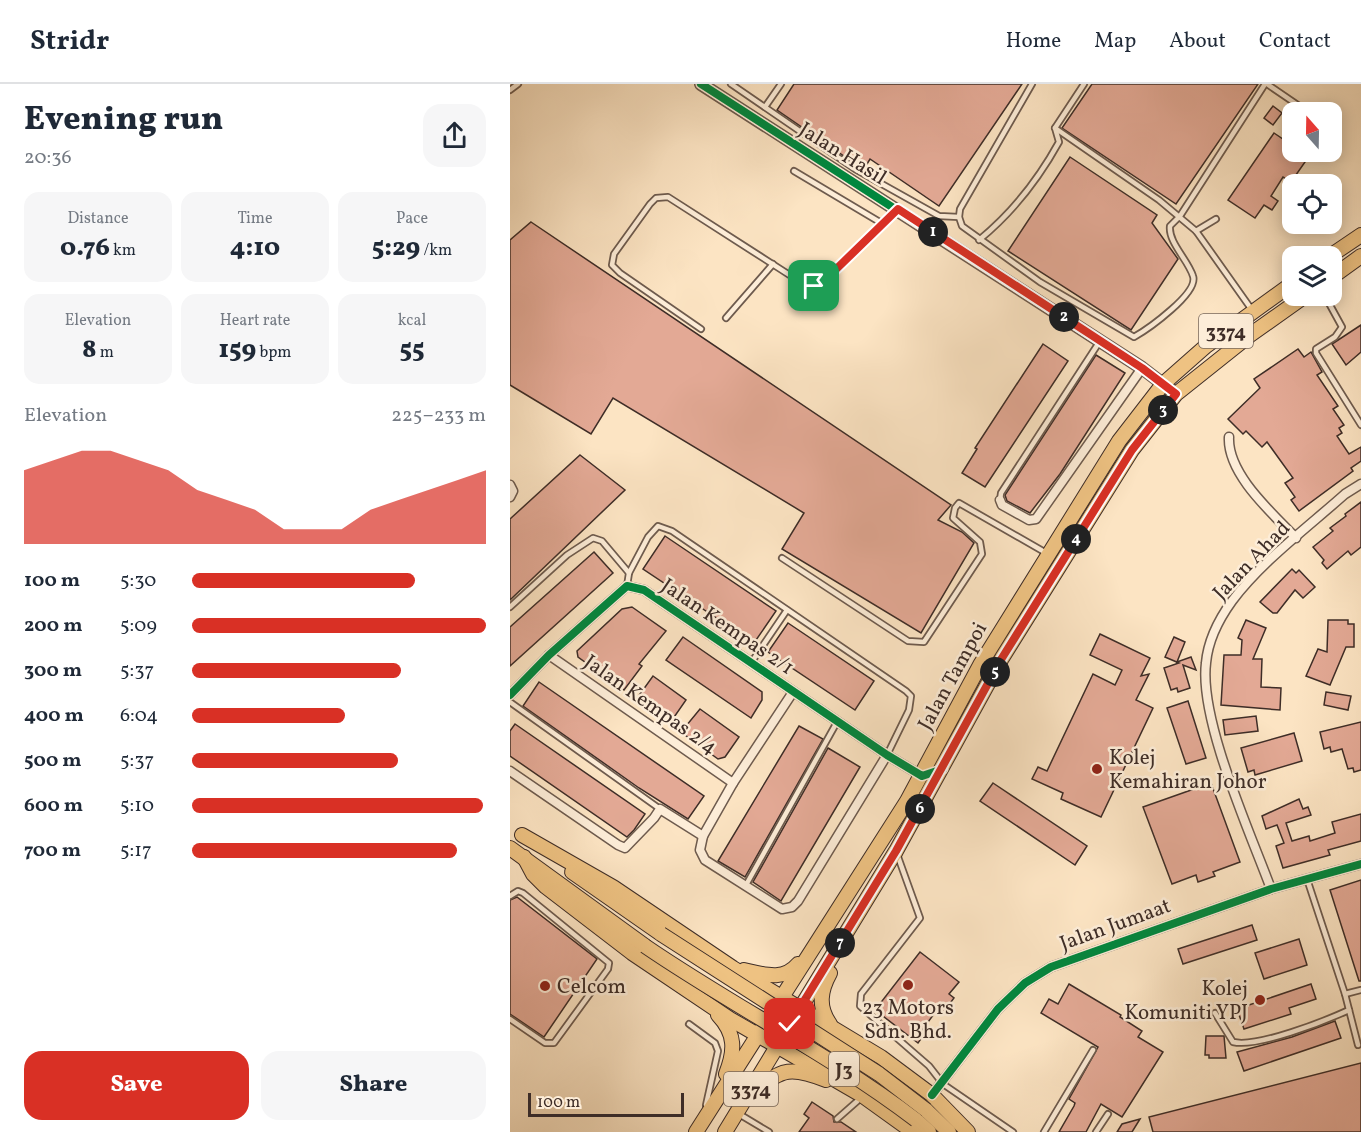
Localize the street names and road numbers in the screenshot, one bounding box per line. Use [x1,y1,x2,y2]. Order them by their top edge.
street label: Jalan Hasil [793,116,892,193]
road number: 3374 [1199,314,1253,348]
street label: Jalan Ahad [1207,515,1297,607]
street label: Jalan Kempas 2/1 [655,572,799,683]
street label: Jalan Tampoi [912,617,995,736]
street label: Jalan Kempas 2/4 [577,648,723,762]
street label: Jalan Jumaat [1056,892,1175,959]
road number: J3 [829,1052,859,1086]
road number: 3374 [724,1072,778,1106]

